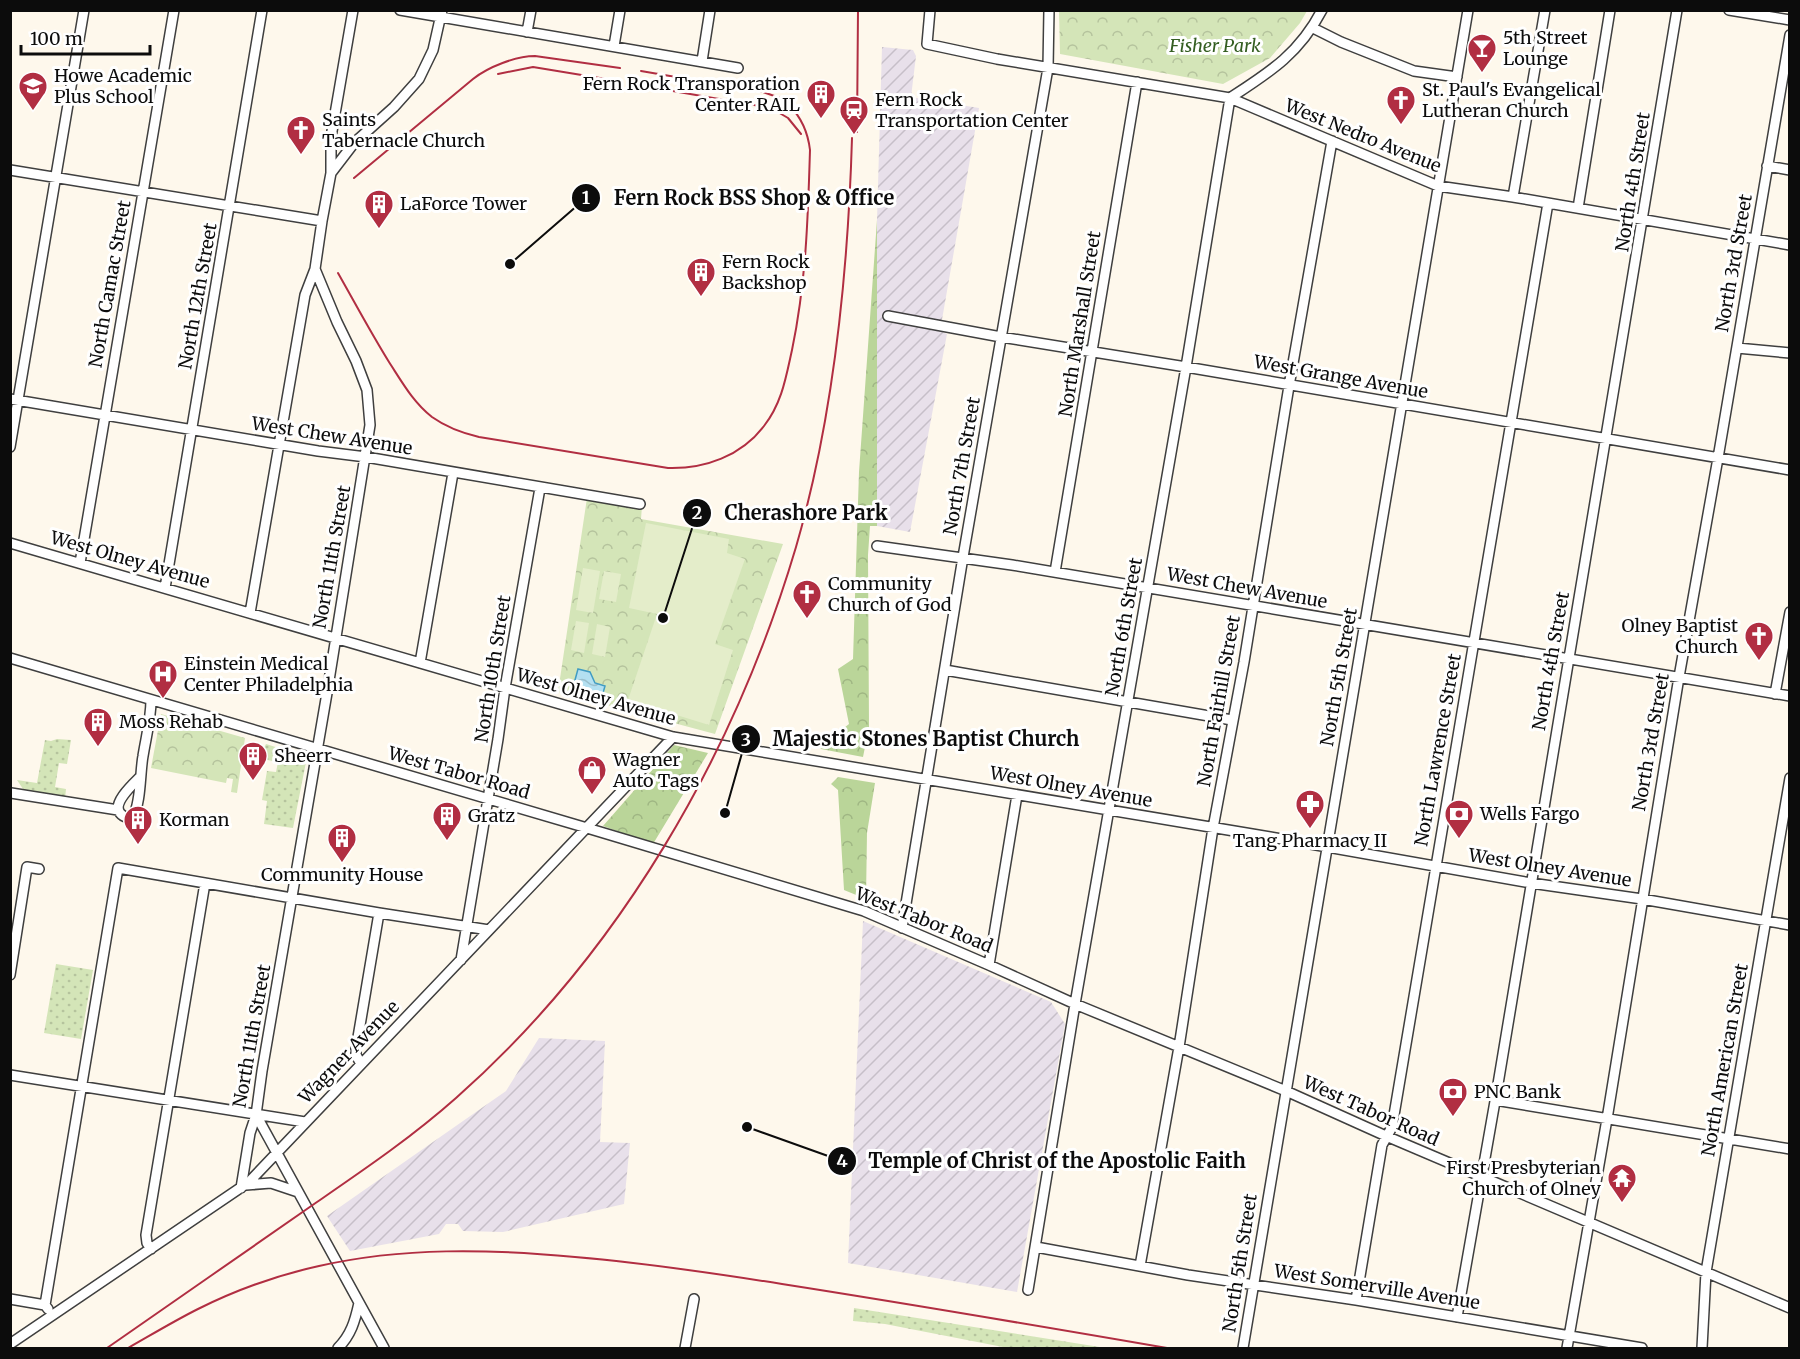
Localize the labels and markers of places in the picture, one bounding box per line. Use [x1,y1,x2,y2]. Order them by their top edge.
place label: 5th Street Lounge [1503,26,1588,70]
bar icon: 5th Street Lounge [1466,32,1498,74]
place label: Howe Academic Plus School [54,64,192,108]
school or university icon: Howe Academic Plus School [17,70,49,112]
place label: Fern Rock Transporation Center RAIL [583,72,800,116]
building icon: Fern Rock Transporation Center RAIL [805,78,837,120]
place label: St. Paul's Evangelical Lutheran Church [1422,78,1601,122]
church icon: St. Paul's Evangelical Lutheran Church [1385,84,1417,126]
place label: Fern Rock Transportation Center [875,88,1069,132]
station icon: Fern Rock Transportation Center [838,94,870,136]
place label: Saints Tabernacle Church [322,108,485,152]
church icon: Saints Tabernacle Church [285,114,317,156]
callout: Fern Rock BSS Shop & Office [571,179,906,217]
building icon: LaForce Tower [363,188,395,230]
place label: LaForce Tower [400,192,527,215]
place label: Fern Rock Backshop [722,250,810,294]
building icon: Fern Rock Backshop [685,256,717,298]
callout: Cherashore Park [682,494,900,532]
place label: Community Church of God [828,572,952,616]
church icon: Community Church of God [791,578,823,620]
place label: Olney Baptist Church [1622,614,1738,658]
church icon: Olney Baptist Church [1743,620,1775,662]
place label: Einstein Medical Center Philadelphia [184,652,353,696]
hospital icon: Einstein Medical Center Philadelphia [147,658,179,700]
building icon: Moss Rehab [82,706,114,748]
place label: Moss Rehab [119,710,223,733]
callout: Majestic Stones Baptist Church [731,720,1092,758]
building icon: Sheerr [237,740,269,782]
place label: Sheerr [274,744,332,767]
place label: Wagner Auto Tags [612,748,700,792]
shop icon: Wagner Auto Tags [576,754,608,796]
pharmacy icon: Tang Pharmacy II [1294,788,1326,830]
bank icon: Wells Fargo [1443,798,1475,840]
building icon: Gratz [431,800,463,842]
place label: Wells Fargo [1479,802,1580,825]
building icon: Korman [122,804,154,846]
place label: Gratz [468,804,515,827]
place label: Korman [159,808,230,831]
building icon: Community House [326,822,358,864]
place label: Tang Pharmacy II [1233,829,1387,852]
place label: Community House [261,863,423,886]
bank icon: PNC Bank [1437,1076,1469,1118]
place label: PNC Bank [1474,1080,1561,1103]
callout: Temple of Christ of the Apostolic Faith [827,1142,1258,1180]
place label: First Presbyterian Church of Olney [1446,1156,1602,1200]
temple icon: First Presbyterian Church of Olney [1606,1162,1638,1204]

